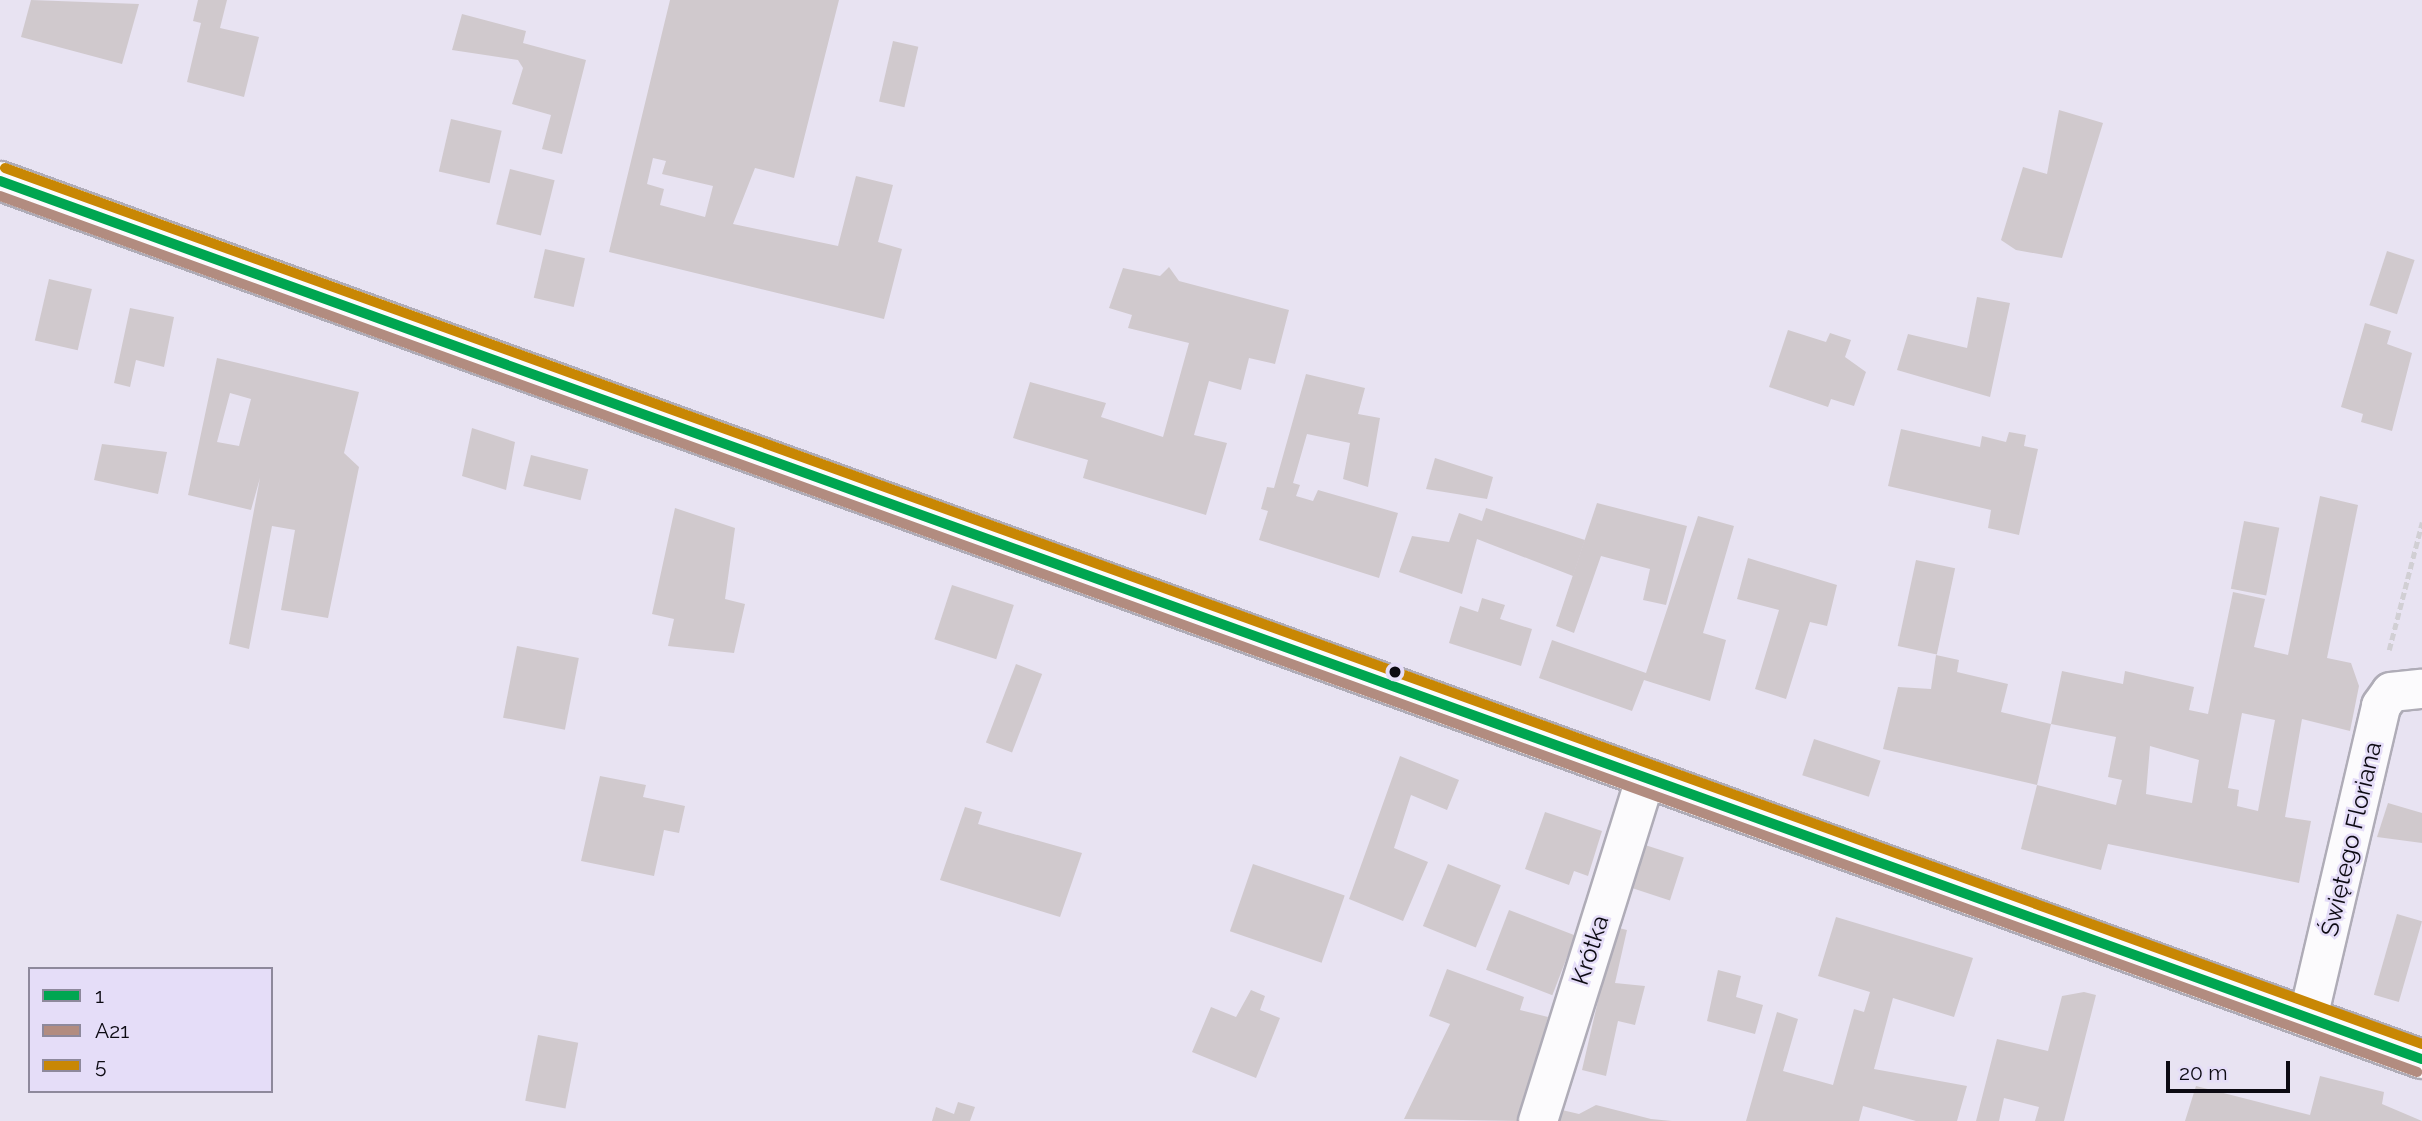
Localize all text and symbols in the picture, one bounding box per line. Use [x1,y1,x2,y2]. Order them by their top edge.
unlabelled marker [1388,665,1402,679]
street label: Świętego Floriana [2315,739,2387,939]
street label: Krótka [1565,912,1615,988]
legend [28,967,273,1093]
text: 1 [95,983,104,1008]
text: A21 [95,1018,129,1043]
scale bar [2170,1048,2294,1092]
text: 5 [95,1053,106,1078]
text: 20 m [2179,1060,2227,1085]

